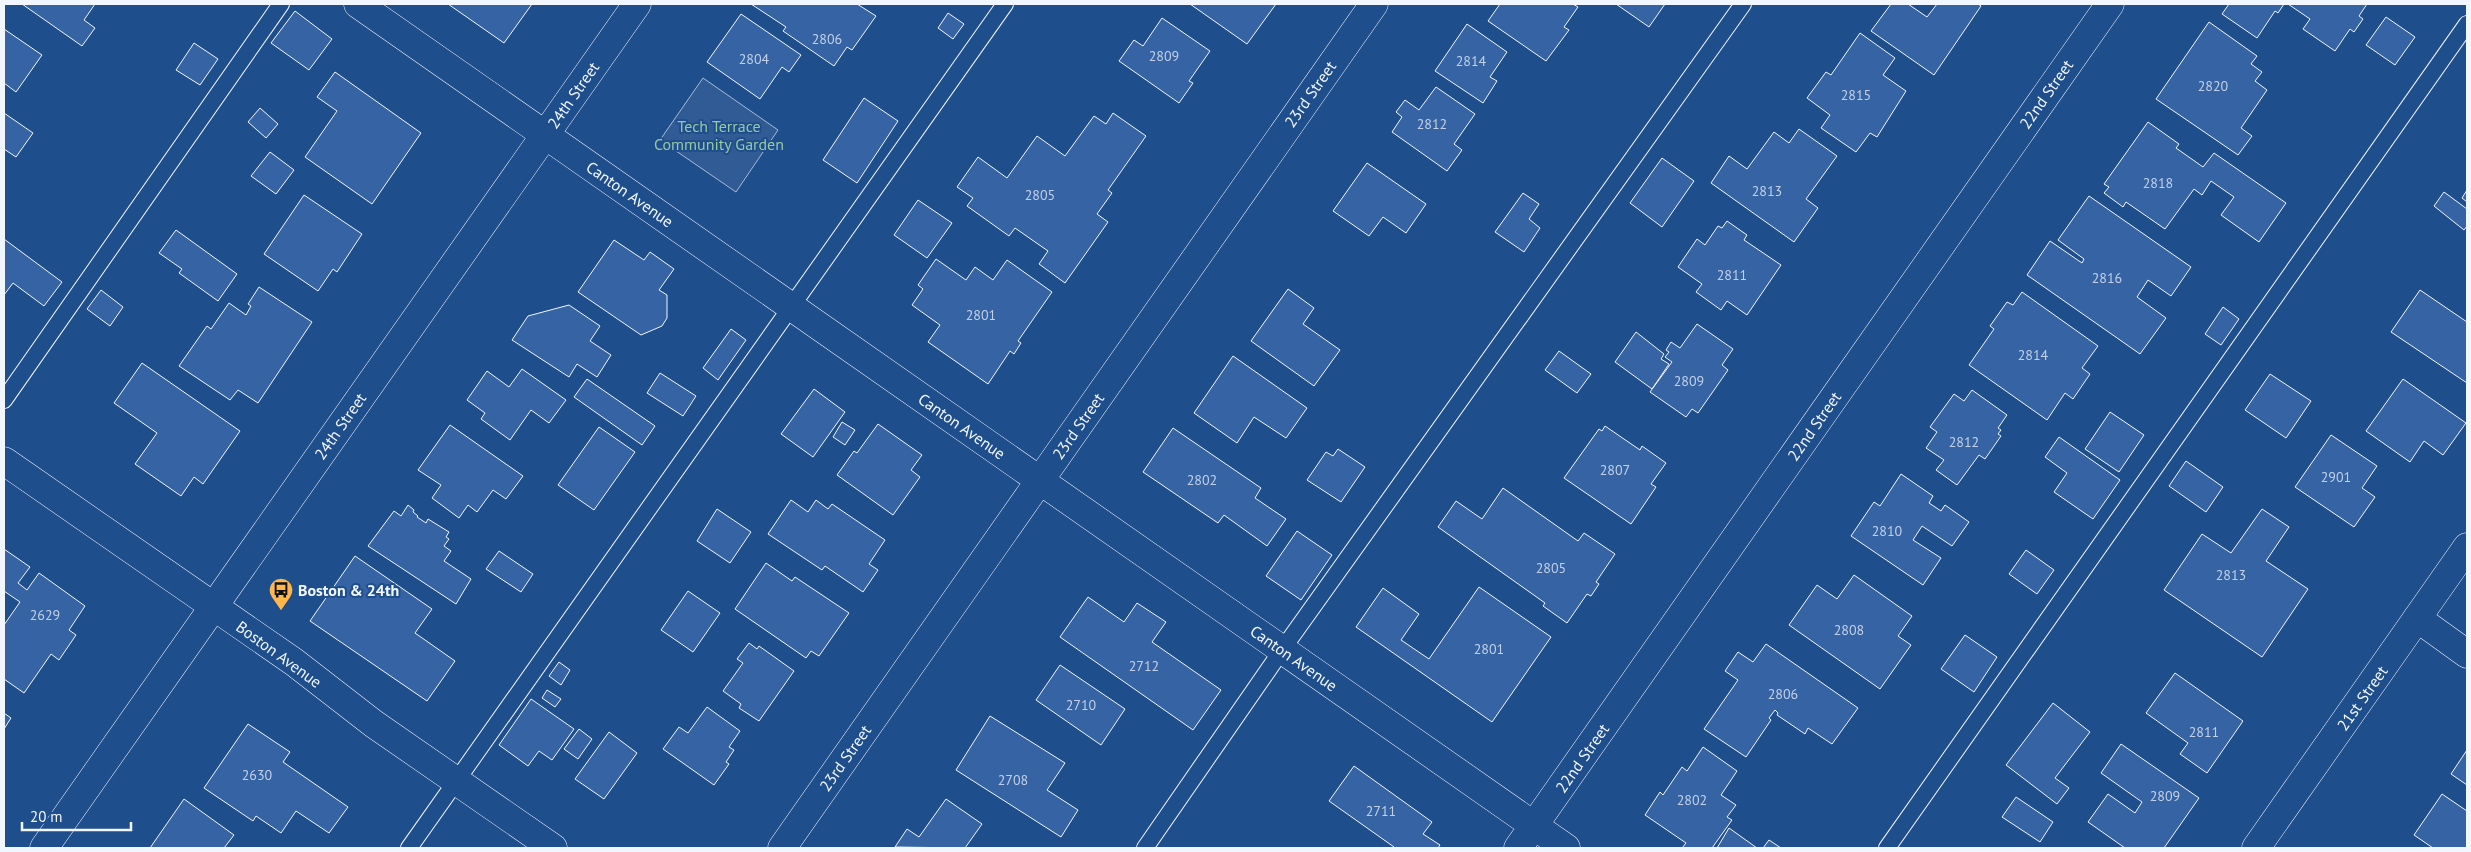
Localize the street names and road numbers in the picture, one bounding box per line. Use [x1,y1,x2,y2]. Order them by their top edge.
street label: 22nd Street [2015,55,2077,132]
street label: 23rd Street [1280,56,1340,131]
street label: 24th Street [543,57,604,132]
street label: Canton Avenue [583,157,677,231]
street label: 22nd Street [1783,387,1845,464]
street label: 24th Street [310,388,371,463]
street label: 23rd Street [1048,388,1108,463]
street label: Canton Avenue [915,389,1009,463]
street label: Boston Avenue [232,616,326,692]
street label: Canton Avenue [1247,621,1341,695]
street label: 21st Street [2332,661,2392,734]
street label: 22nd Street [1551,719,1613,796]
street label: 23rd Street [815,720,875,795]

